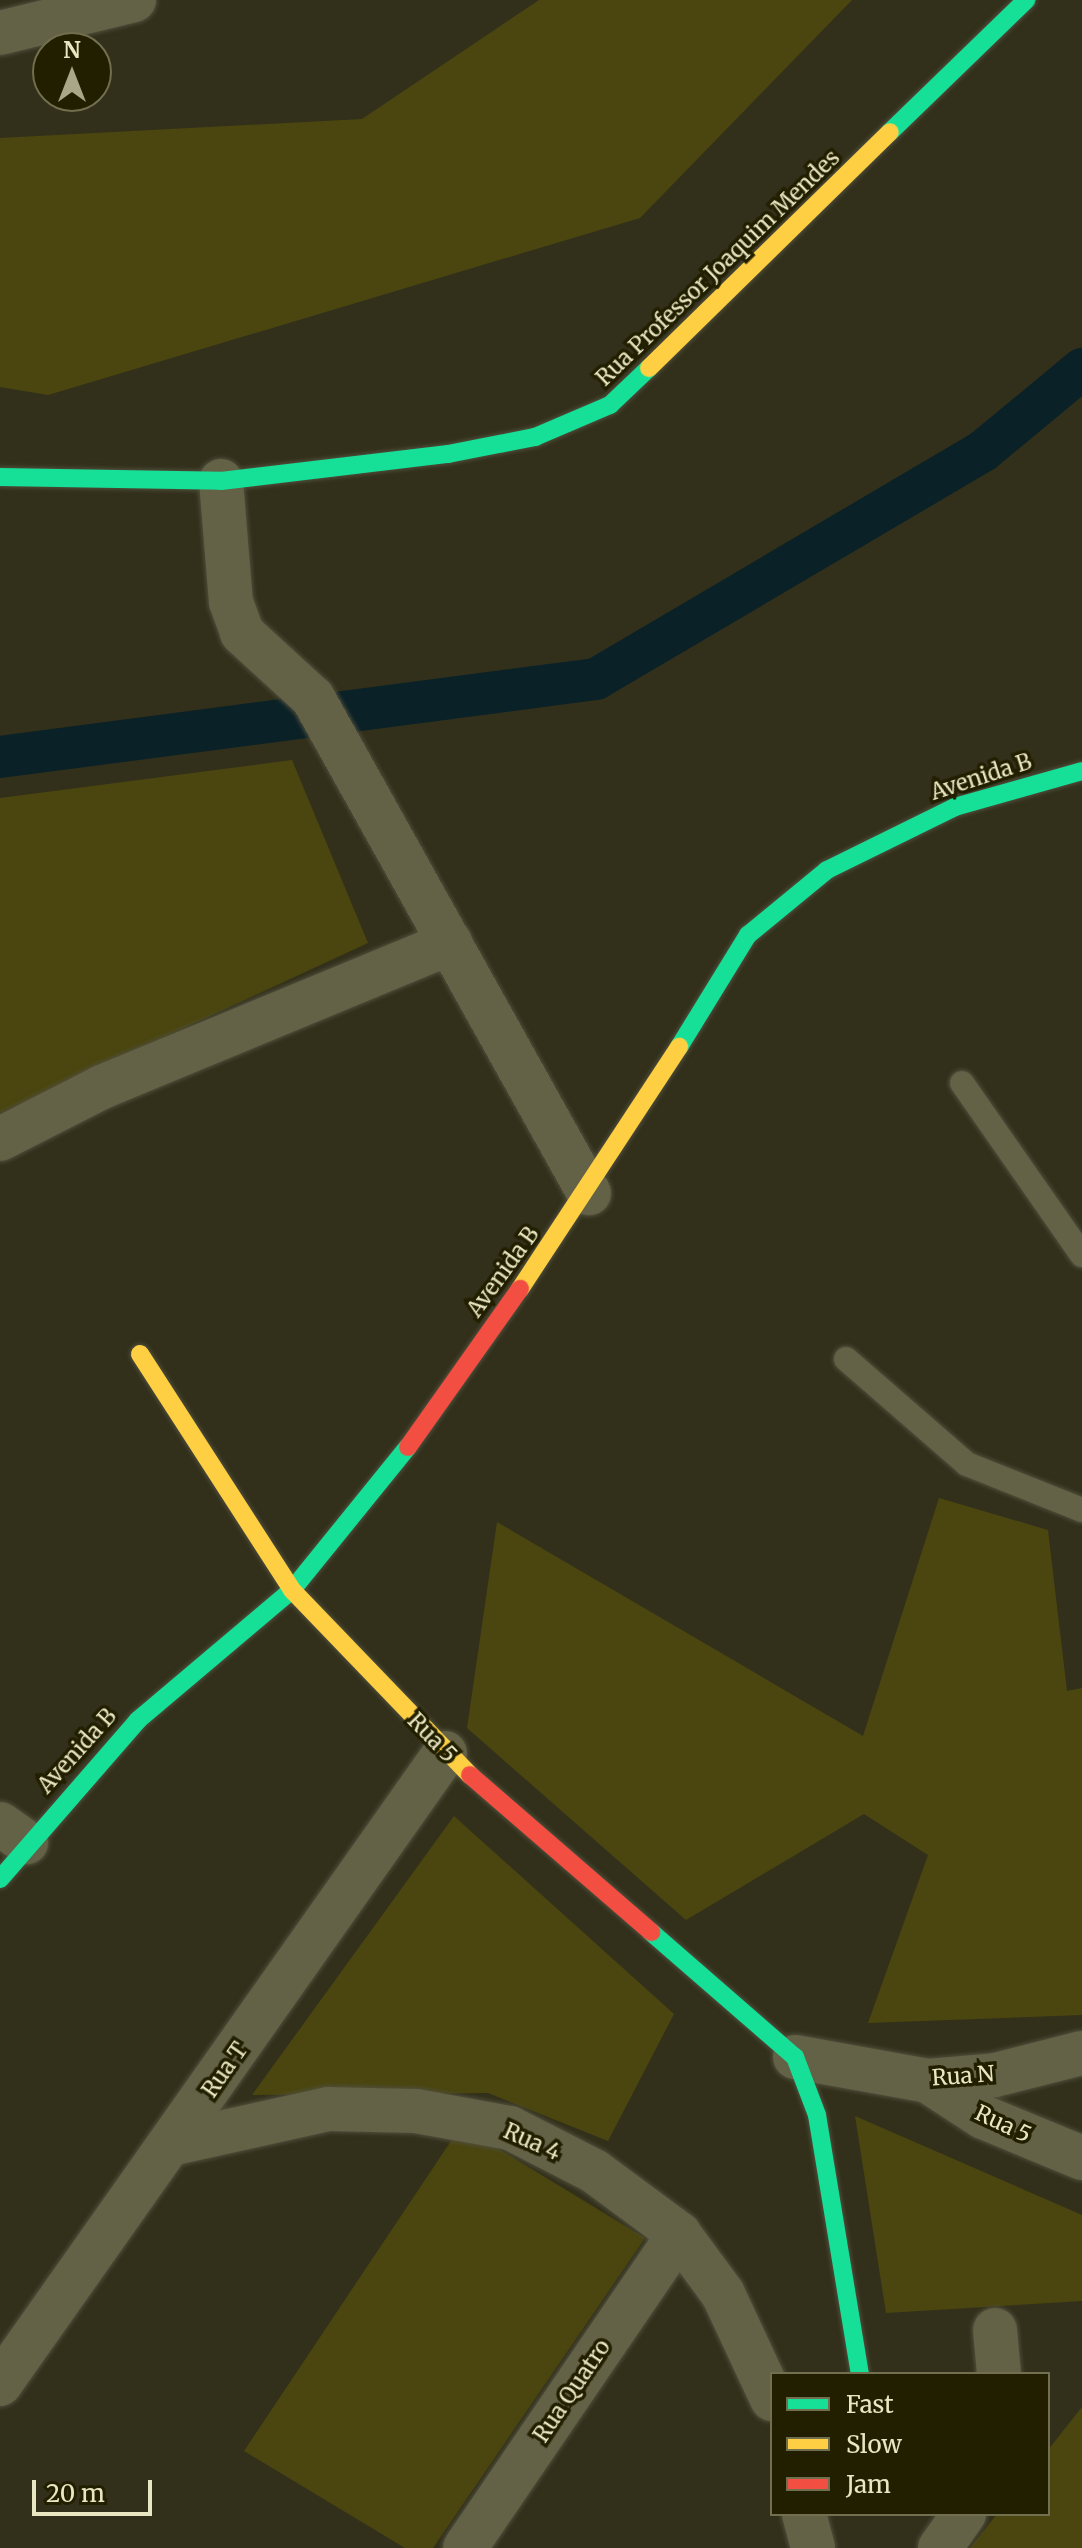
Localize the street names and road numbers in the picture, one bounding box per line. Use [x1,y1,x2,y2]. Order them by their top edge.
street label: Rua Professor Joaquim Mendes [591,145,845,391]
street label: Avenida B [927,748,1035,806]
street label: Avenida B [462,1222,544,1322]
street label: Avenida B [32,1703,122,1799]
street label: Rua 5 [402,1708,462,1768]
street label: Rua T [197,2037,253,2103]
street label: Rua N [931,2061,995,2091]
street label: Rua 5 [971,2100,1035,2148]
street label: Rua 4 [500,2118,564,2166]
street label: Rua Quatro [528,2335,616,2447]

